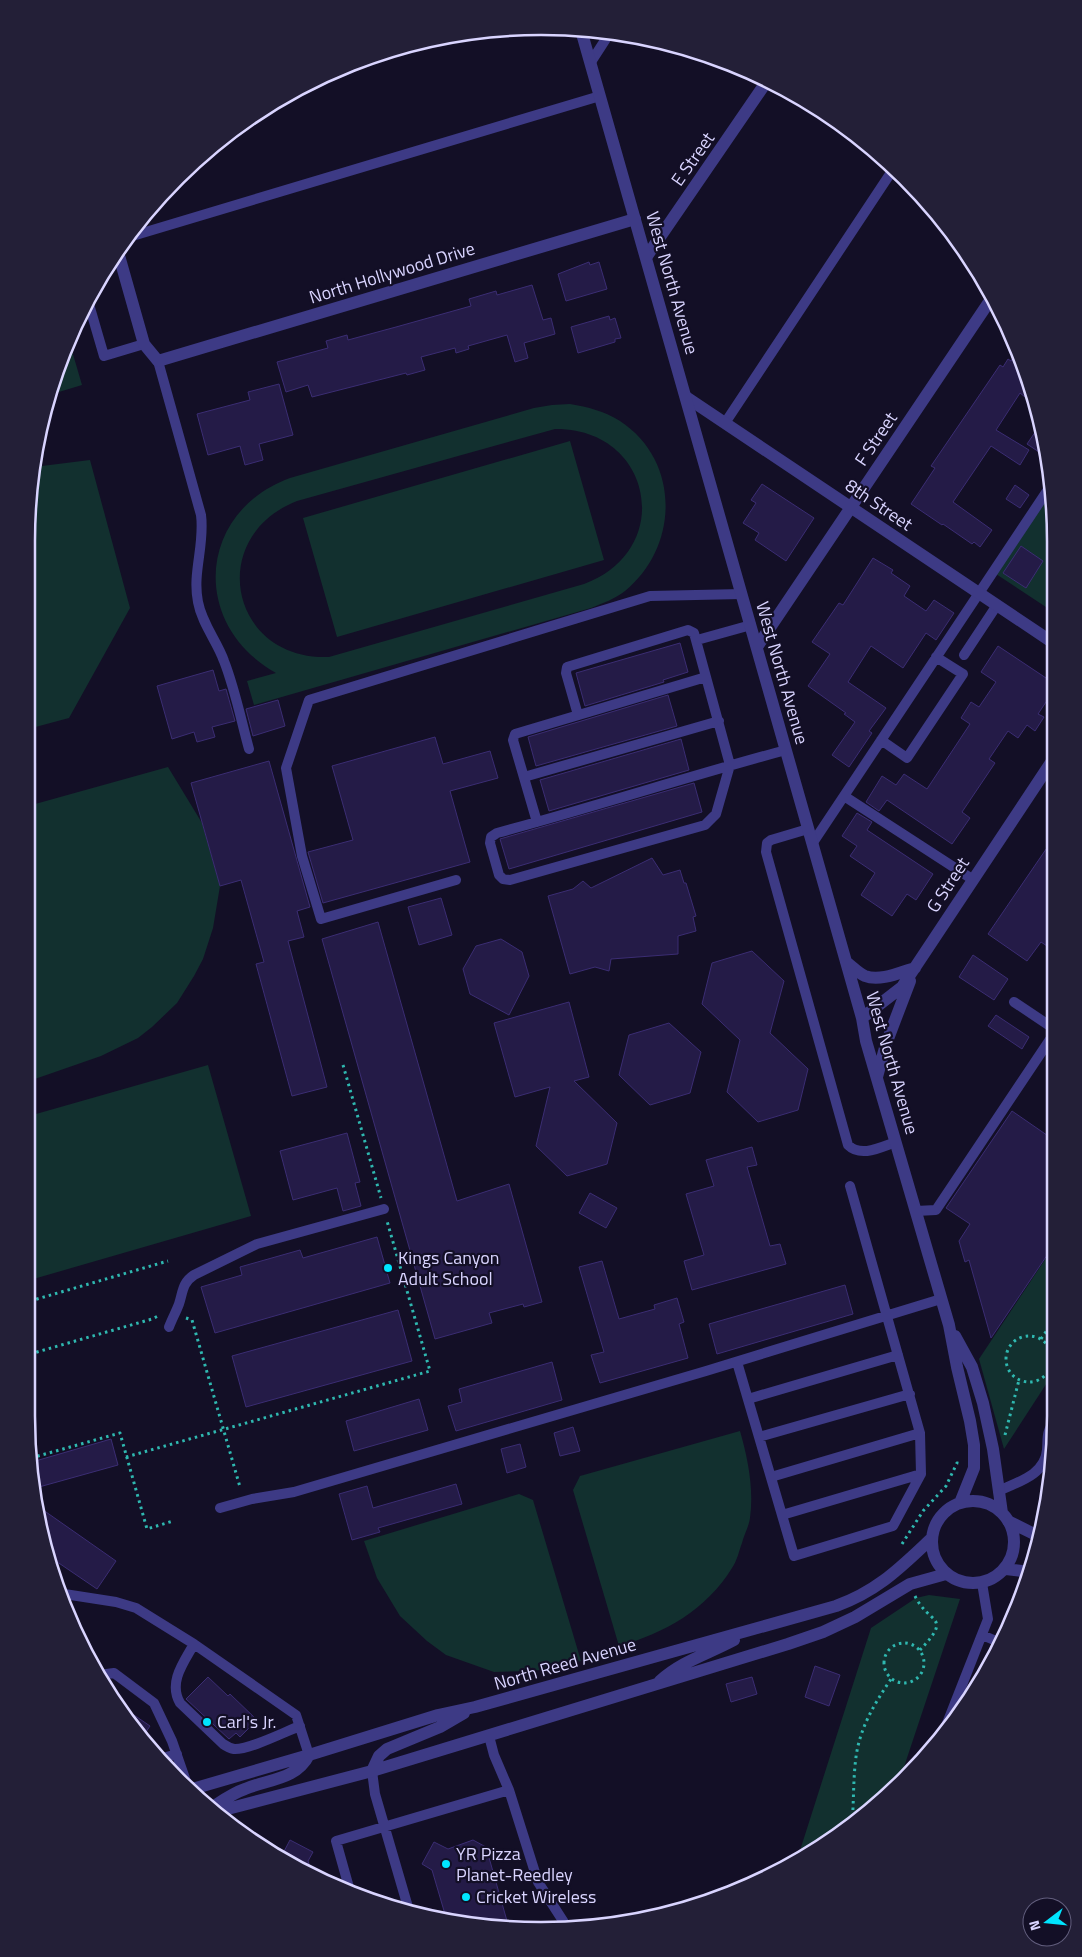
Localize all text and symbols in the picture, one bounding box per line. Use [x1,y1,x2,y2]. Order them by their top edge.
street label: E Street [664,126,721,191]
street label: West North Avenue [639,208,706,357]
street label: North Hollywood Drive [306,234,478,311]
street label: F Street [848,406,904,471]
street label: 8th Street [840,472,919,538]
street label: West North Avenue [749,598,816,747]
street label: G Street [920,851,976,918]
street label: West North Avenue [859,988,926,1137]
place label: Kings Canyon Adult School [398,1244,500,1292]
marker: Kings Canyon Adult School [382,1262,394,1274]
street label: North Reed Avenue [491,1630,639,1697]
place label: Carl's Jr. [217,1708,277,1735]
marker: Carl's Jr. [201,1716,213,1728]
place label: YR Pizza Planet-Reedley [456,1840,573,1888]
marker: YR Pizza Planet-Reedley [440,1858,452,1870]
place label: Cricket Wireless [476,1883,596,1910]
marker: Cricket Wireless [460,1891,472,1903]
north arrow [1022,1897,1072,1947]
text: N [1023,1918,1045,1933]

